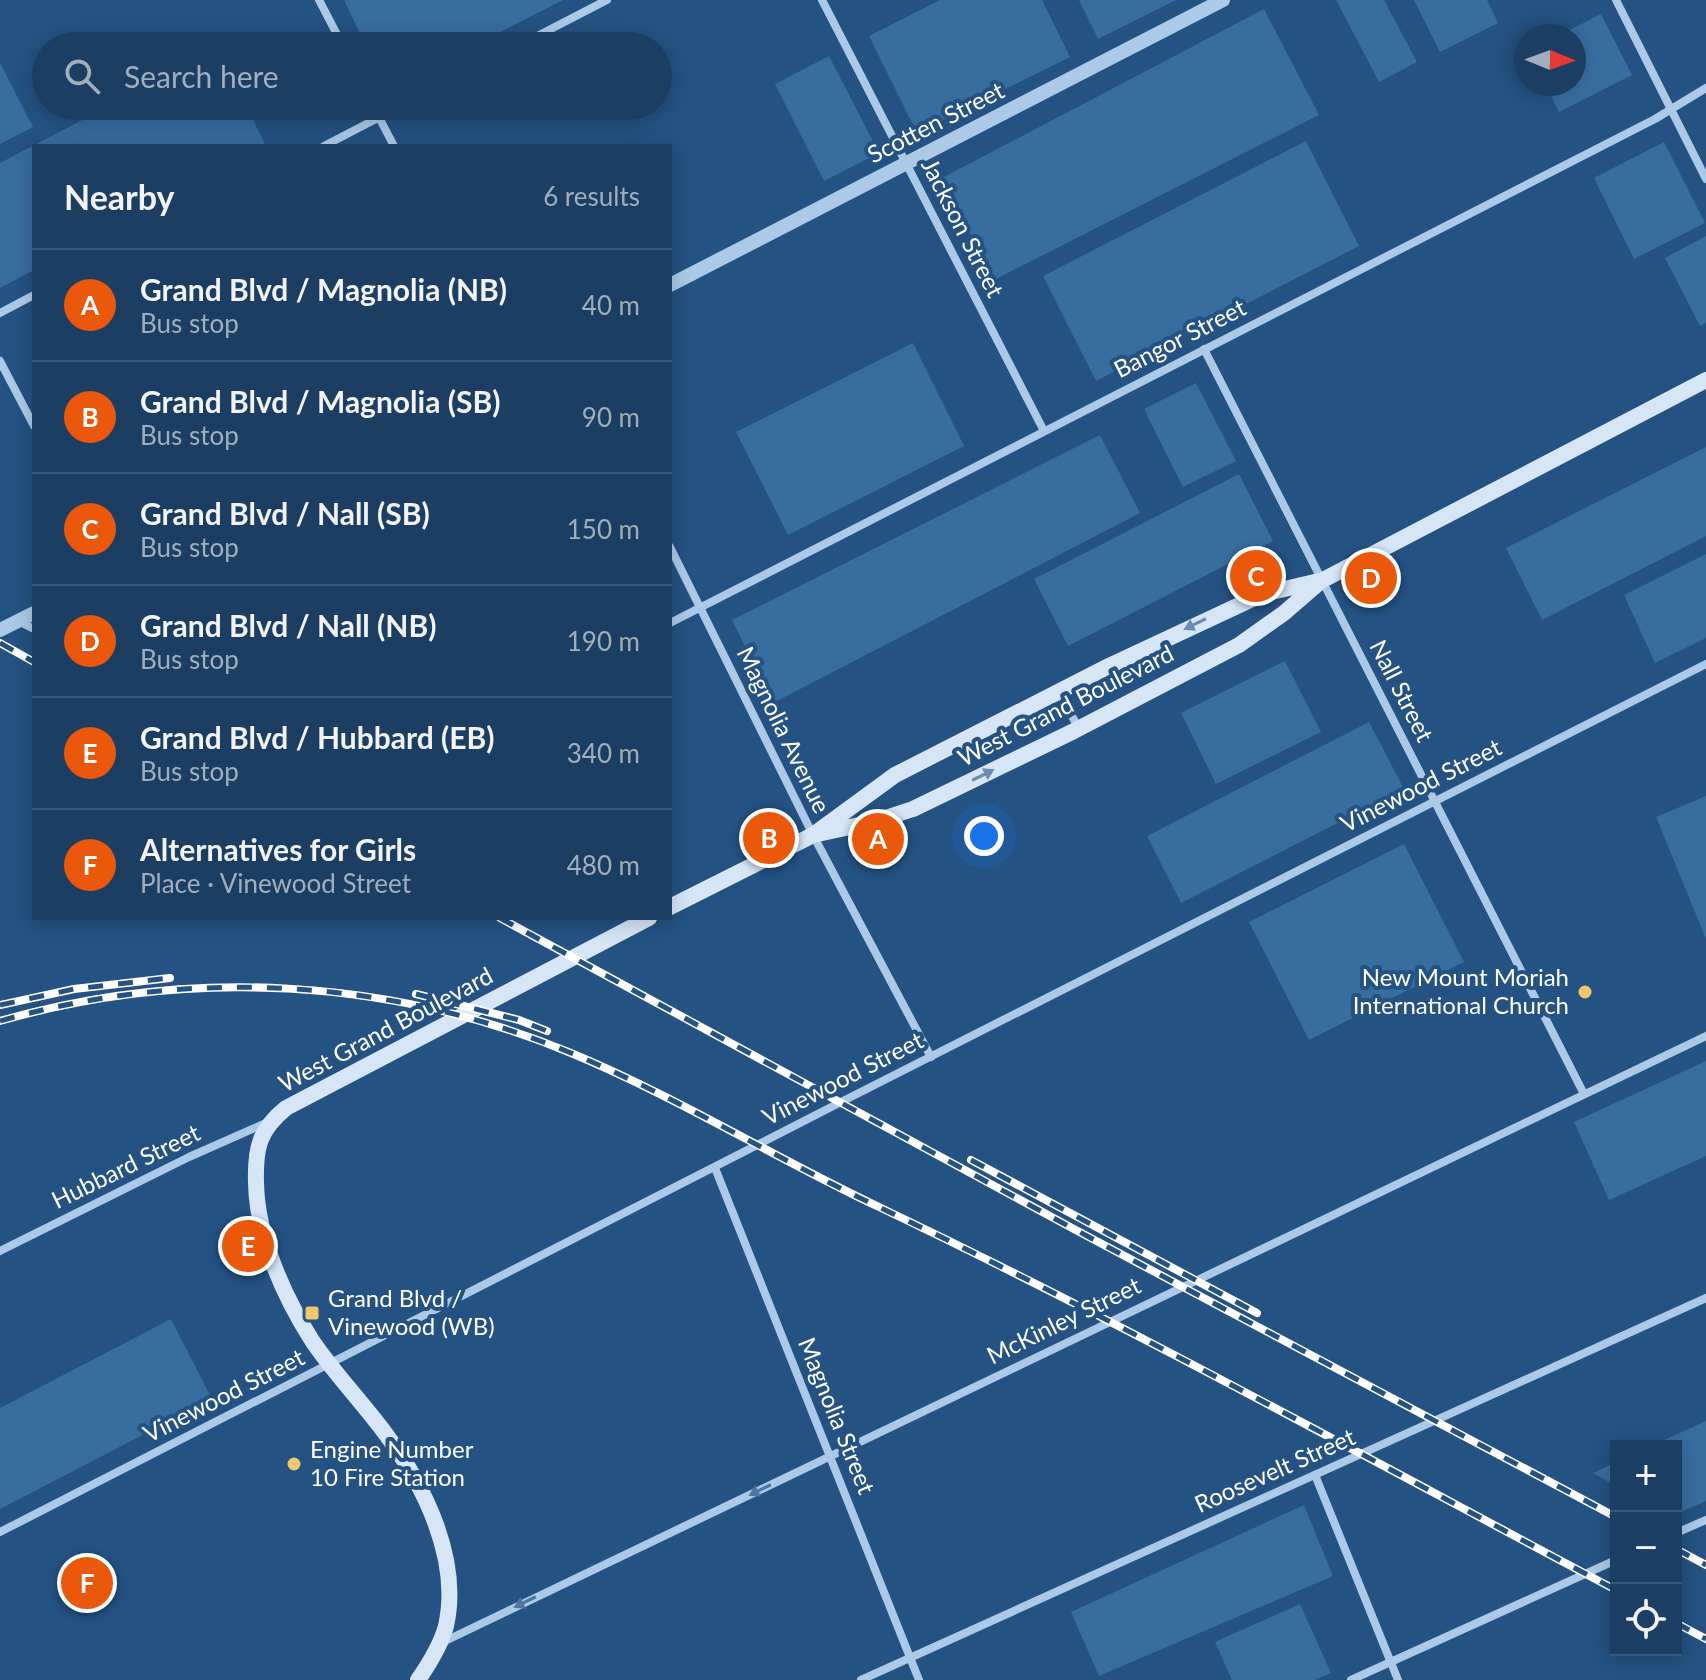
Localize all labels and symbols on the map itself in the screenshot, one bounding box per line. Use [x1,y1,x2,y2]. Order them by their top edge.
north arrow [1514,24,1586,96]
street label: Scotten Street [862,75,1009,168]
street label: Jackson Street [916,153,1011,302]
street label: Bangor Street [1109,292,1250,383]
pin: C [1230,546,1282,606]
pin: D [1345,548,1397,608]
one-way arrow [1183,617,1206,631]
street label: Nall Street [1364,634,1441,747]
street label: West Grand Boulevard [953,638,1178,772]
street label: Magnolia Avenue [732,641,837,817]
street label: Vinewood Street [1335,731,1506,838]
one-way arrow [972,768,995,782]
pin: B [743,808,795,868]
pin: A [852,809,904,869]
your location [964,816,1004,856]
street label: West Grand Boulevard [273,960,497,1097]
place label: New Mount Moriah International Church [1353,962,1569,1019]
marker: New Mount Moriah International Church [1576,983,1594,1001]
street label: Vinewood Street [757,1024,928,1131]
street label: Hubbard Street [46,1117,205,1214]
pin: E [222,1216,274,1276]
street label: McKinley Street [982,1270,1145,1369]
place label: Grand Blvd / Vinewood (WB) [328,1283,495,1340]
marker: Grand Blvd / Vinewood (WB) [303,1304,321,1322]
street label: Magnolia Street [793,1333,882,1498]
street label: Vinewood Street [138,1341,309,1448]
street label: Roosevelt Street [1190,1421,1359,1518]
place label: Engine Number 10 Fire Station [310,1434,474,1491]
marker: Engine Number 10 Fire Station [285,1455,303,1473]
one-way arrow [748,1483,771,1497]
pin: F [61,1553,113,1613]
one-way arrow [514,1595,537,1609]

